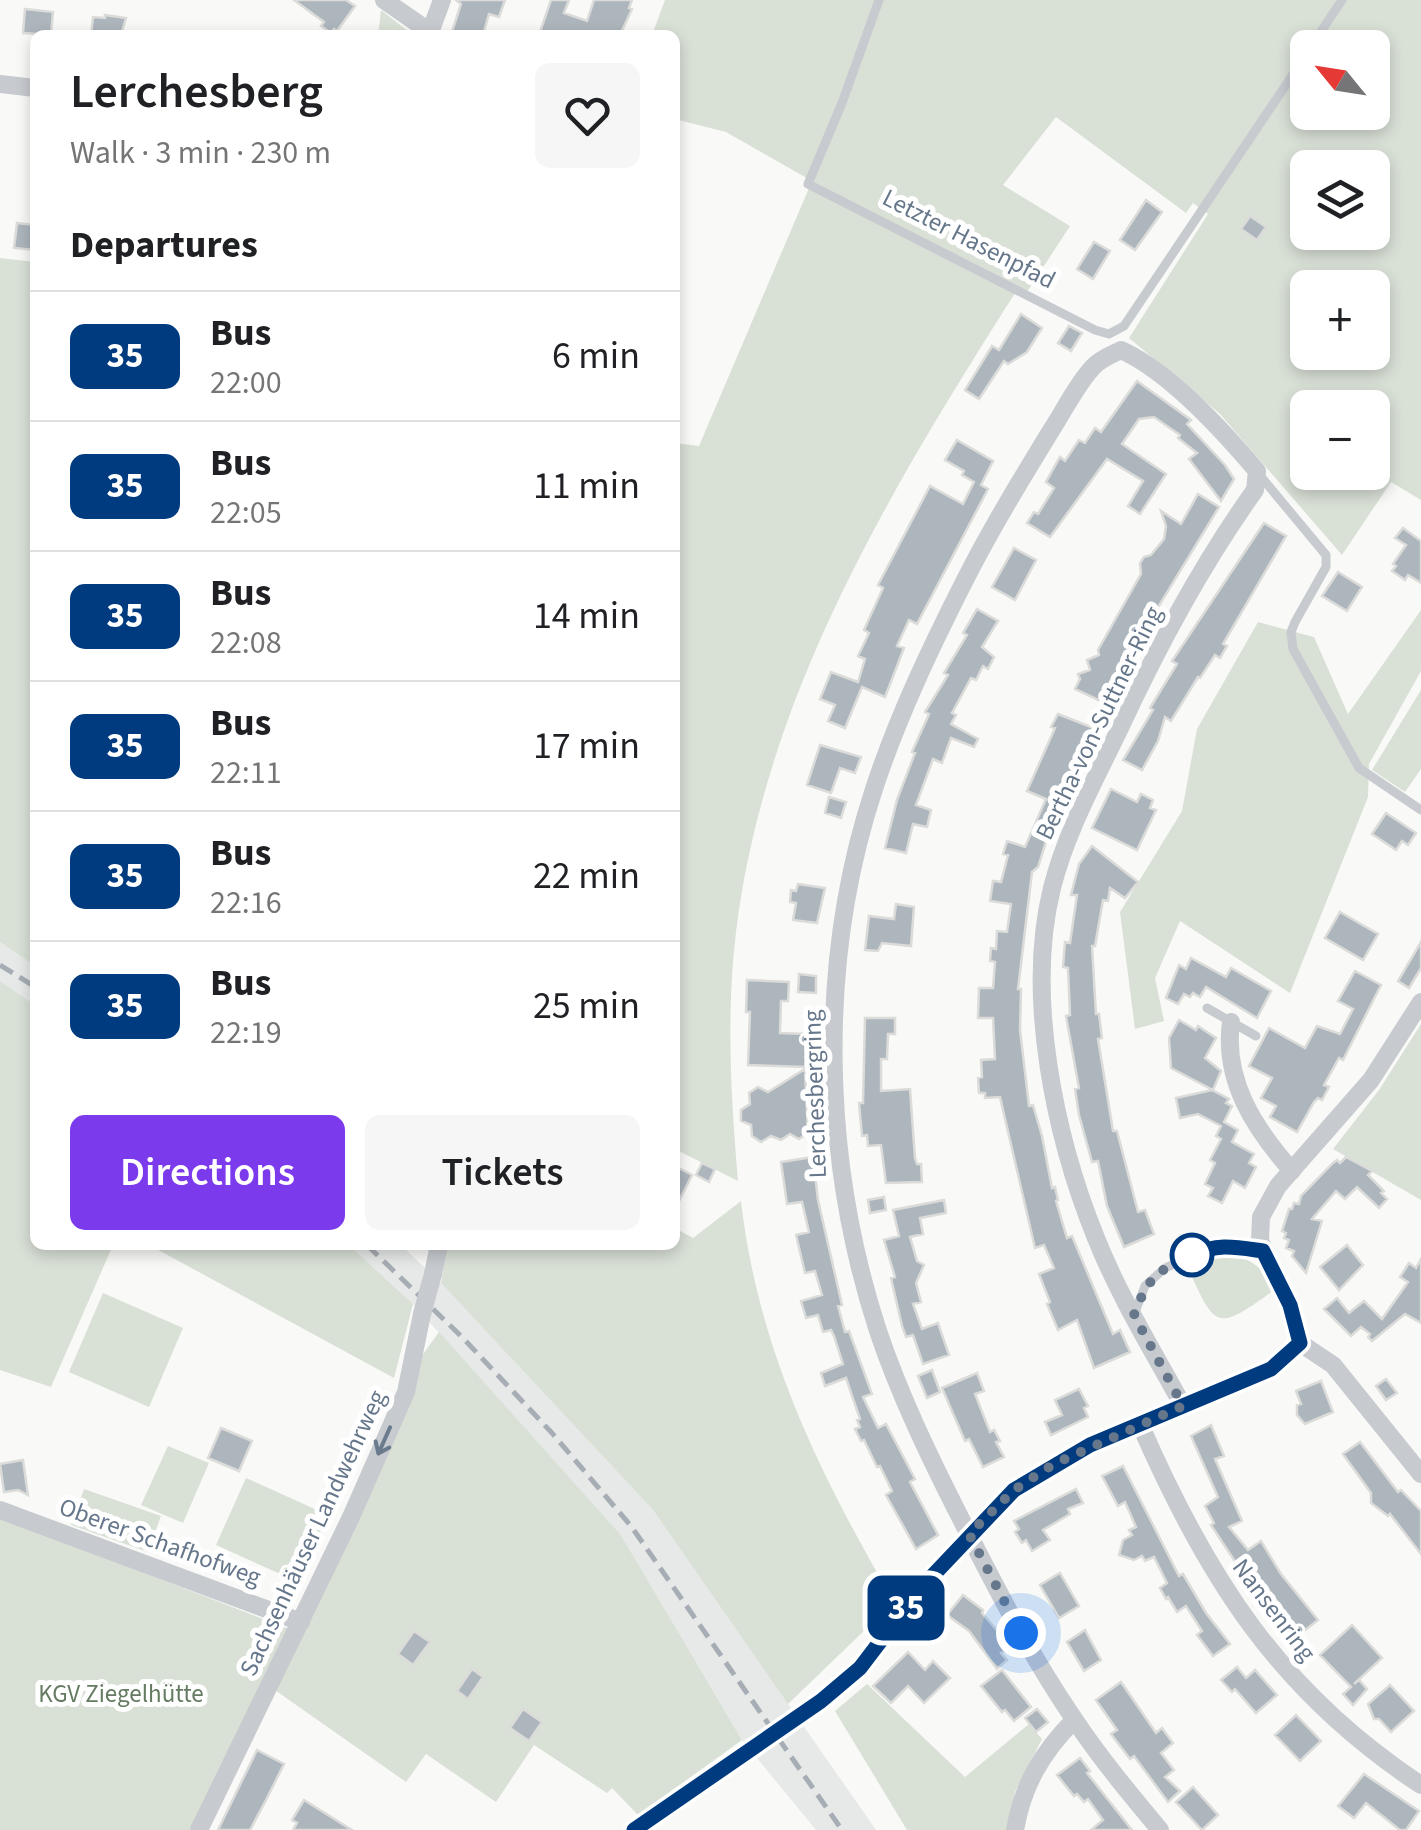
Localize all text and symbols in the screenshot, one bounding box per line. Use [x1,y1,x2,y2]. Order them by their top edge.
north arrow [1290,30,1390,130]
map controls [1290,30,1390,490]
text: Lerchesberg [70,58,323,126]
button: heart [535,63,640,168]
text: Walk · 3 min · 230 m [70,130,331,176]
button: layers [1290,150,1390,250]
street label: Letzter Hasenpfad [876,180,1062,298]
text: Departures [70,218,258,272]
button: + [1290,270,1390,370]
text: Bus [210,306,271,360]
text: 6 min [552,329,640,383]
text: 35 [107,331,143,381]
text: 22:00 [210,360,282,406]
button: − [1290,390,1390,490]
text: Bus [210,436,271,490]
text: 11 min [533,459,640,513]
text: 35 [107,461,143,511]
text: 22:05 [210,490,282,536]
text: Bus [210,566,271,620]
text: 14 min [533,589,640,643]
text: 35 [107,591,143,641]
street label: Bertha-von-Suttner-Ring [1027,600,1171,846]
text: 22:08 [210,620,282,666]
text: Bus [210,696,271,750]
text: 17 min [533,719,640,773]
text: 35 [107,721,143,771]
text: 22:11 [210,750,282,796]
text: Bus [210,826,271,880]
text: 22 min [533,849,640,903]
text: 35 [107,851,143,901]
text: 22:16 [210,880,282,926]
text: Bus [210,956,271,1010]
text: 25 min [533,979,640,1033]
text: 35 [107,981,143,1031]
street label: Lerchesbergring [794,1009,836,1179]
text: 22:19 [210,1010,282,1056]
button: Directions [70,1115,345,1230]
button: Tickets [365,1115,640,1230]
unlabelled marker [1171,1234,1213,1276]
street label: Sachsenhäuser Landwehrweg [231,1384,395,1682]
one-way arrow [374,1425,392,1456]
street label: Oberer Schafhofweg [54,1489,266,1595]
street label: Nansenring [1223,1551,1325,1669]
line badge: 35 [861,1576,951,1640]
text: 35 [888,1583,924,1633]
your location [996,1608,1046,1658]
park label: KGV Ziegelhütte [38,1676,204,1712]

